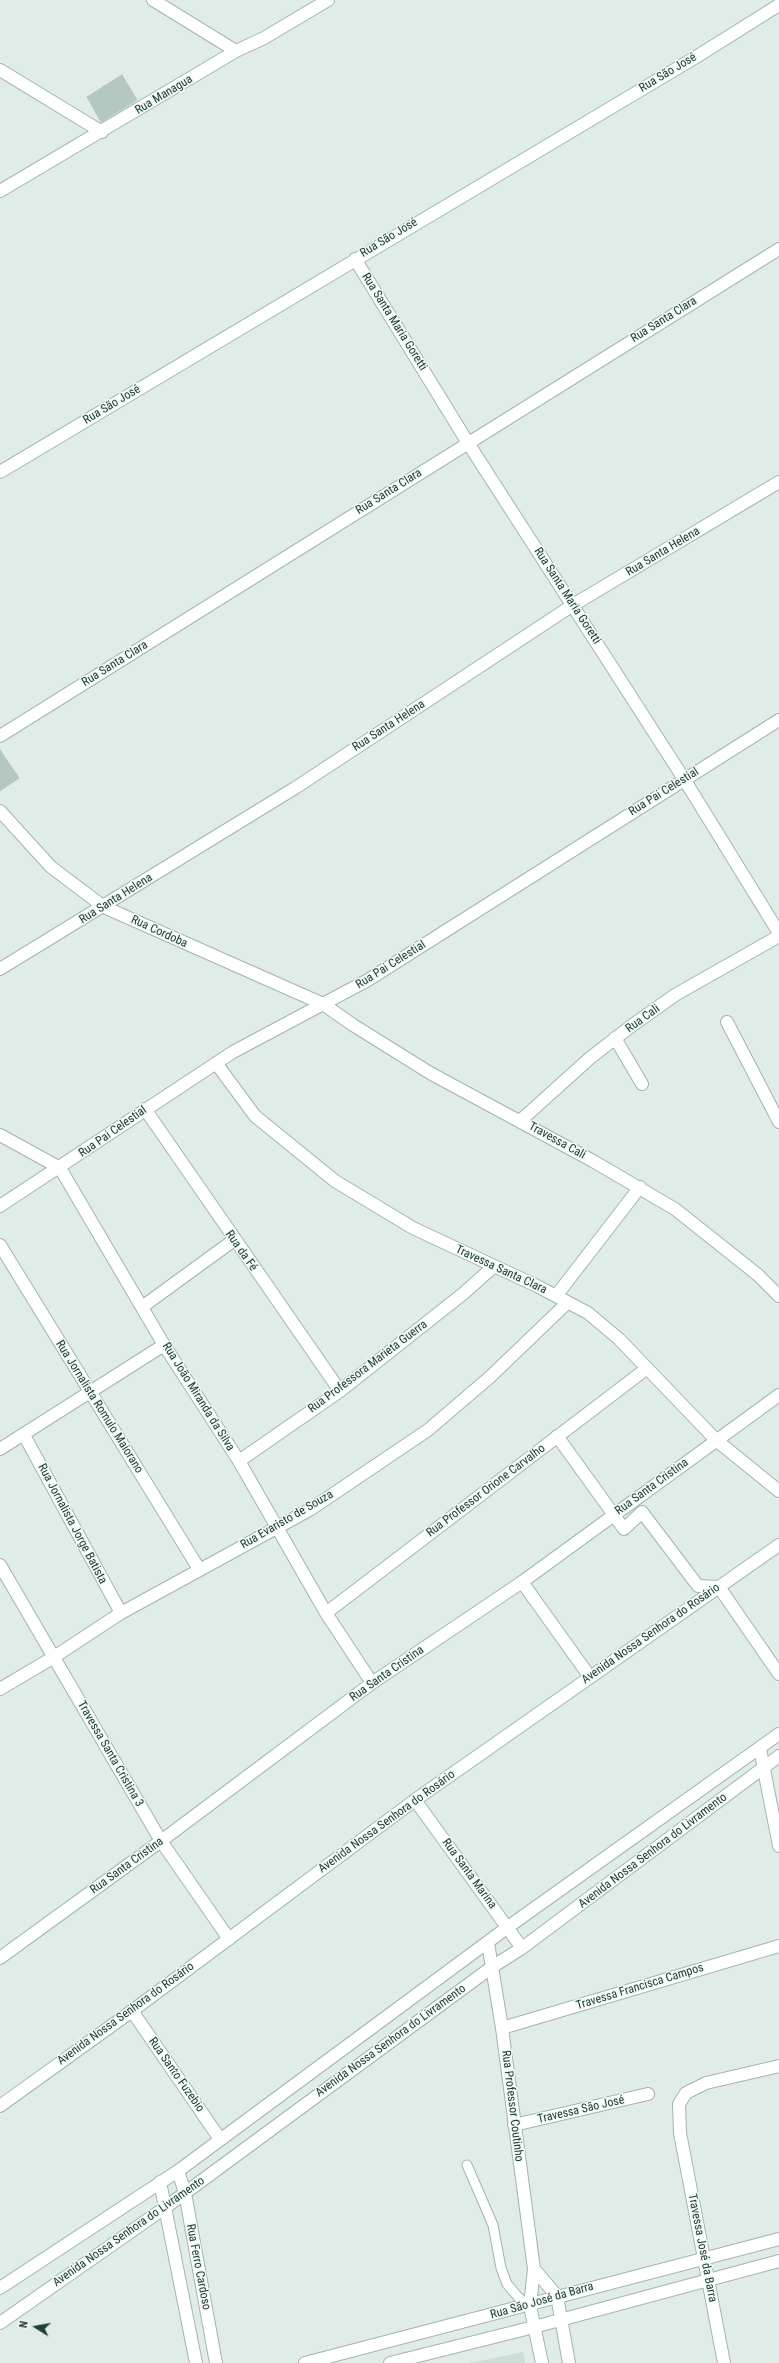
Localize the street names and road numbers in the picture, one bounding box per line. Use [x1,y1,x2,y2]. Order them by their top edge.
street label: Rua São José [637,50,699,96]
street label: Rua Managua [133,72,195,118]
street label: Rua São José [358,215,420,261]
street label: Rua Santa Maria Goretti [358,271,430,373]
street label: Rua Santa Clara [628,294,700,346]
street label: Rua São José [81,382,143,428]
street label: Rua Santa Clara [353,466,425,518]
street label: Rua Santa Helena [623,524,703,580]
street label: Rua Santa Maria Goretti [530,545,604,647]
street label: Rua Santa Clara [79,638,151,690]
street label: Rua Santa Helena [350,697,428,755]
street label: Rua Pai Celestial [626,765,702,819]
street label: Rua Santa Helena [77,871,155,927]
street label: Rua Cordoba [128,913,190,951]
street label: Rua Pai Celestial [353,938,429,992]
street label: Rua Cali [623,1002,663,1036]
street label: Rua Pai Celestial [76,1103,150,1161]
street label: Travessa Cali [526,1119,588,1163]
street label: Rua da Fé [222,1228,260,1274]
street label: Travessa Santa Clara [453,1242,549,1298]
street label: Rua Professora Marieta Guerra [306,1318,430,1416]
street label: Rua Jornalista Romulo Maiorano [52,1338,146,1476]
street label: Rua João Miranda da Silva [159,1340,237,1454]
street label: Rua Professor Orione Carvalho [424,1442,548,1540]
street label: Rua Santa Cristina [613,1456,691,1518]
street label: Rua Jornalista Jorge Batista [34,1462,110,1586]
street label: Rua Evaristo de Souza [238,1488,336,1552]
street label: Avenida Nossa Senhora do Rosário [579,1581,723,1687]
street label: Rua Santa Cristina [347,1643,427,1705]
street label: Travessa Santa Cristina 3 [74,1698,146,1810]
street label: Avenida Nossa Senhora do Rosário [316,1768,458,1876]
street label: Avenida Nossa Senhora do Livramento [576,1790,730,1912]
street label: Rua Santa Cristina [88,1835,166,1897]
street label: Rua Santa Marina [439,1836,499,1912]
street label: Avenida Nossa Senhora do Rosário [55,1960,197,2068]
street label: Travessa Francisca Campos [575,1961,705,2013]
street label: Avenida Nossa Senhora do Livramento [313,1982,469,2100]
street label: Rua Santo Fuzebio [145,2035,207,2115]
street label: Rua Professor Coutinho [498,2049,526,2163]
street label: Travessa São José [536,2093,626,2127]
street label: Avenida Nossa Senhora do Livramento [50,2174,208,2290]
street label: Travessa José da Barra [684,2193,720,2303]
street label: Rua Ferro Cardoso [183,2223,213,2311]
street label: Rua São José da Barra [489,2279,595,2323]

